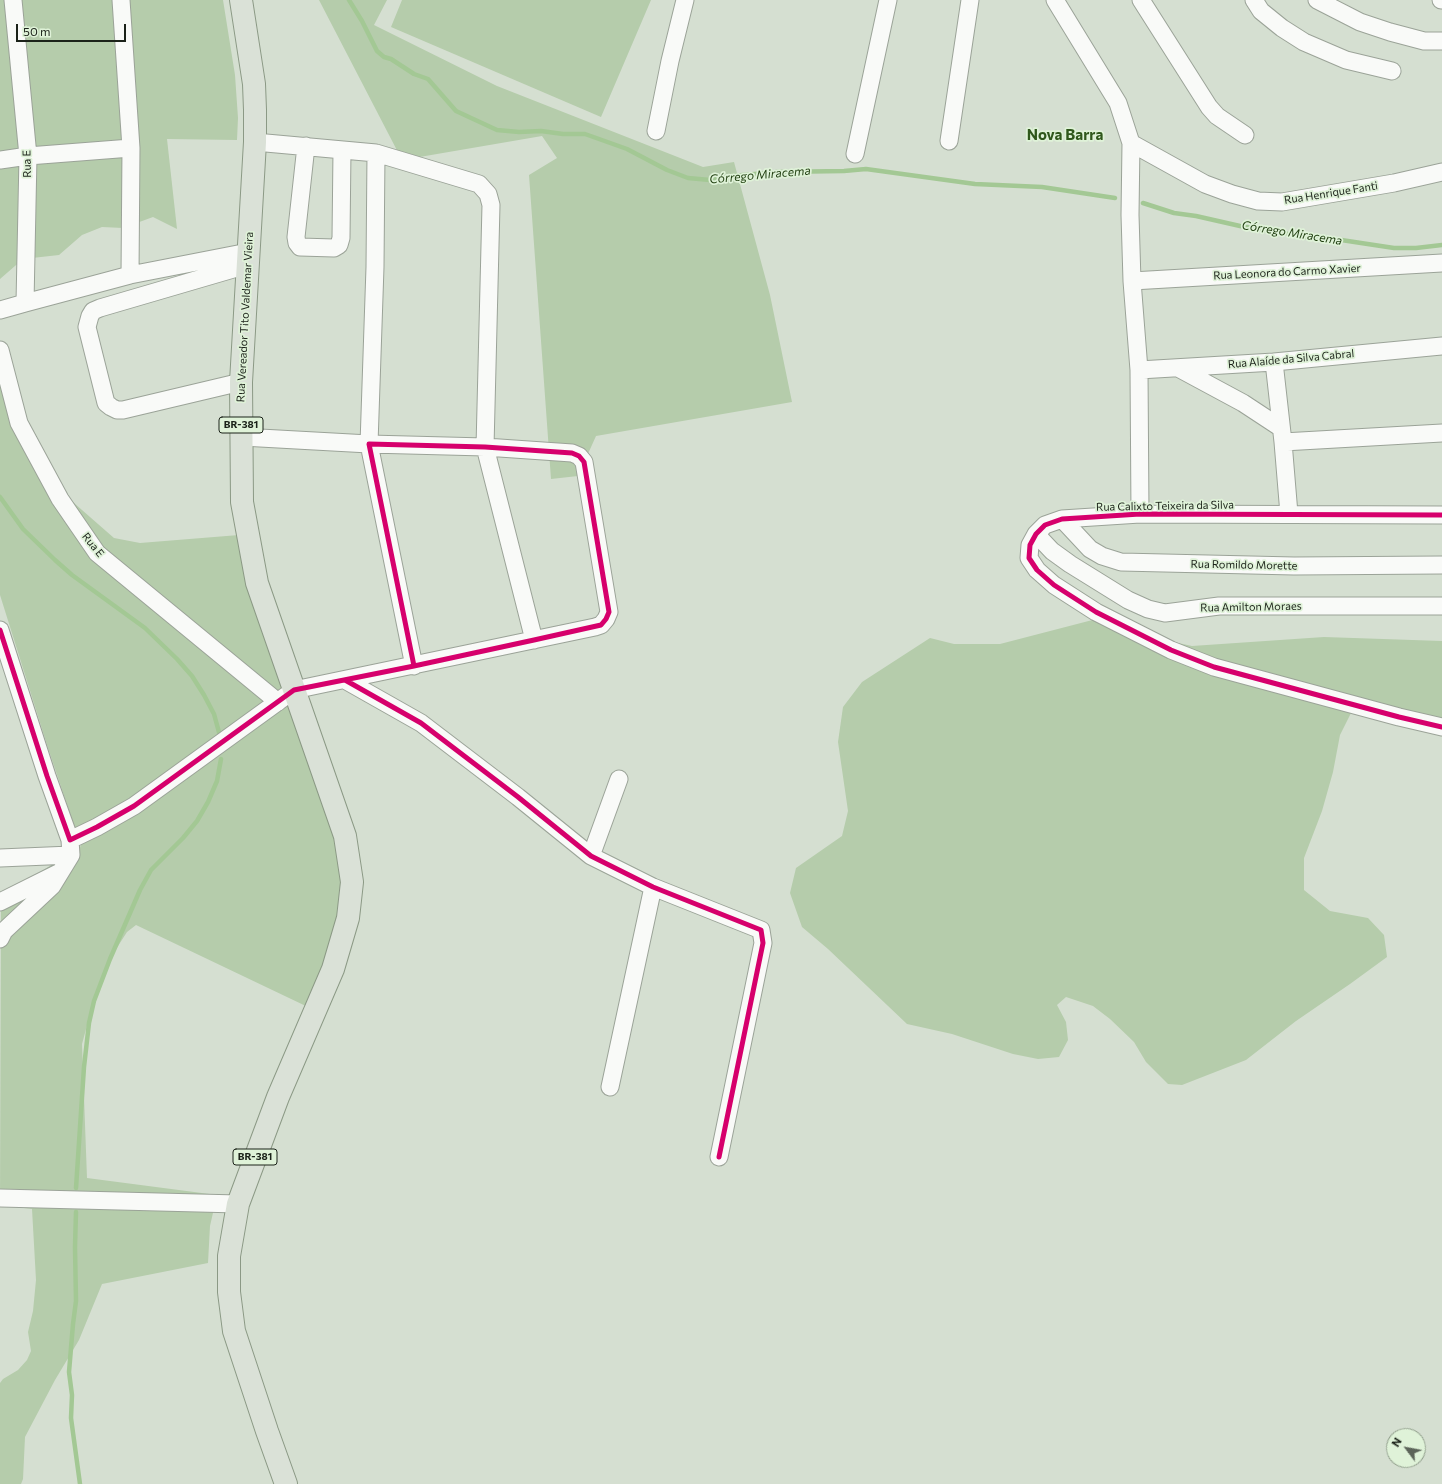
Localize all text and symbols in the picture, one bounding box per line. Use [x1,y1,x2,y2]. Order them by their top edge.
scale bar [18,16,128,42]
text: 50 m [23,24,51,38]
district label: Nova Barra [1027,126,1103,144]
street label: Rua E [20,150,34,178]
water label: Córrego Miracema [709,163,811,187]
street label: Rua Henrique Fanti [1283,179,1379,207]
water label: Córrego Miracema [1241,218,1343,248]
street label: Rua Vereador Tito Valdemar Vieira [234,231,256,403]
street label: Rua Leonora do Carmo Xavier [1213,262,1361,282]
street label: Rua Alaíde da Silva Cabral [1227,347,1355,371]
road number: BR-381 [219,417,263,433]
street label: Rua Calixto Teixeira da Silva [1096,498,1234,514]
street label: Rua E [79,530,107,560]
street label: Rua Romildo Morette [1190,557,1298,573]
street label: Rua Amilton Moraes [1200,600,1302,614]
road number: BR-381 [233,1149,277,1165]
north arrow [1386,1428,1426,1468]
text: N [1389,1435,1404,1449]

